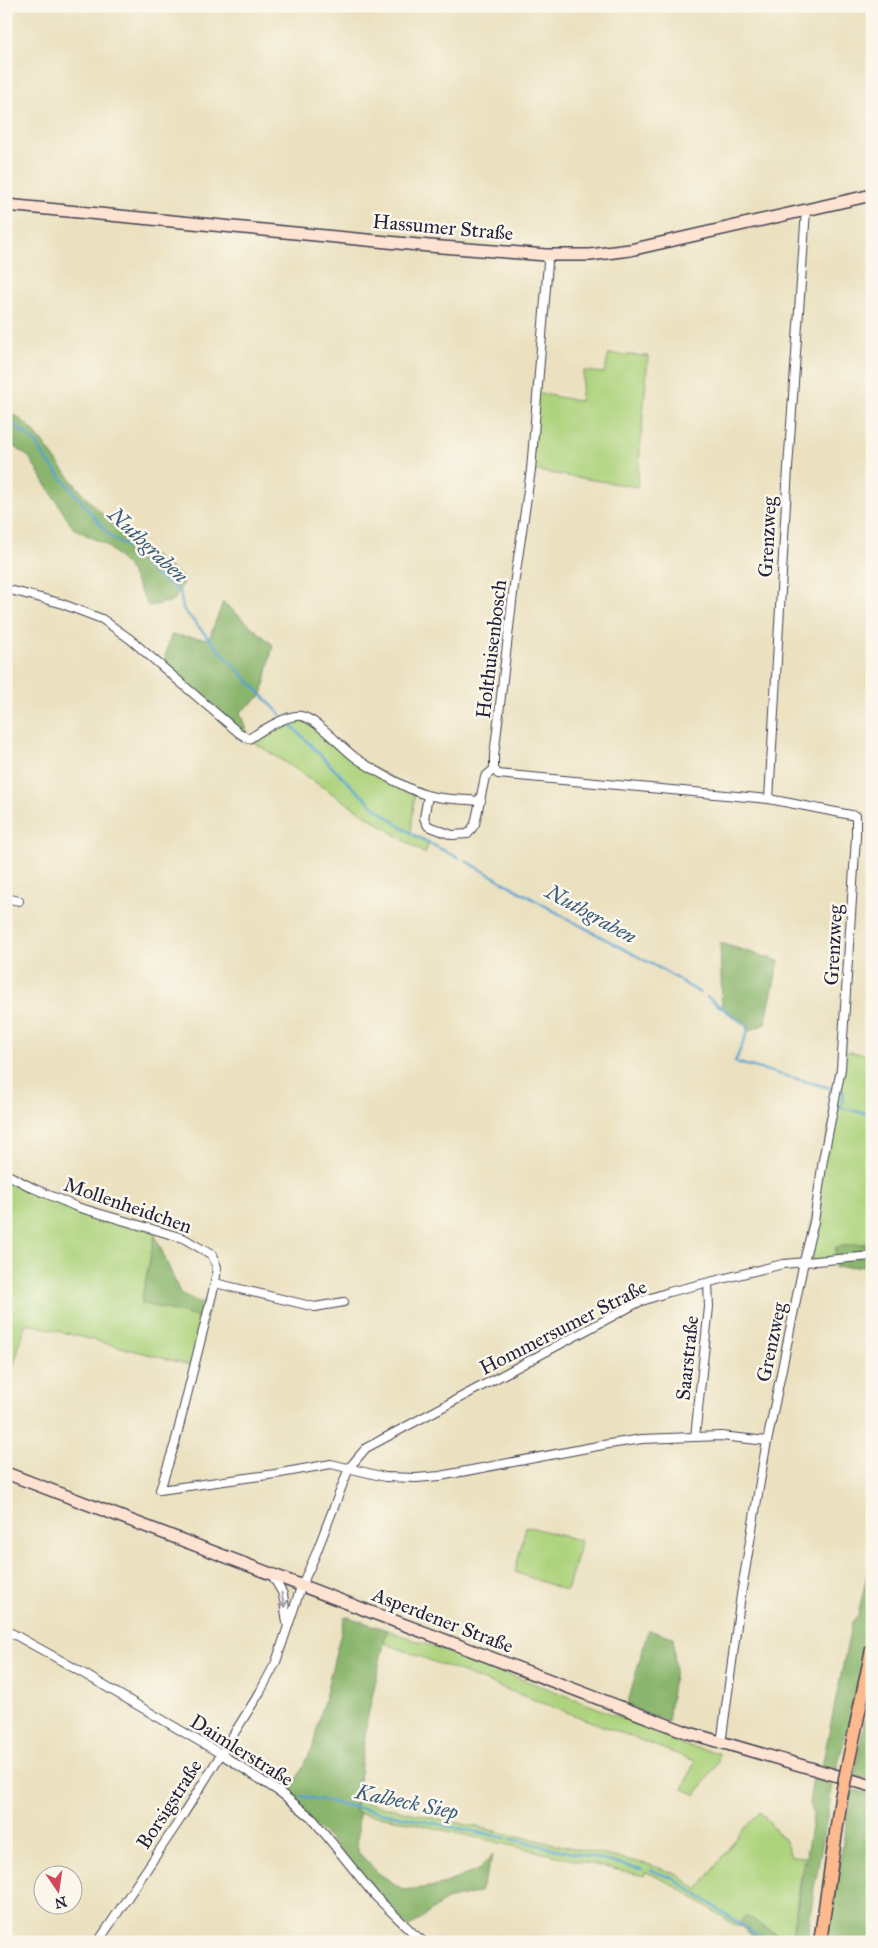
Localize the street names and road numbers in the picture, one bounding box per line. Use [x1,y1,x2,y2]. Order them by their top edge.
street label: Hassumer Straße [372,209,514,245]
street label: Grenzweg [753,495,782,578]
street label: Holthuisenbosch [471,578,511,720]
street label: Grenzweg [819,903,848,986]
street label: Mollenheidchen [61,1172,195,1238]
street label: Hommersumer Straße [475,1274,651,1380]
street label: Grenzweg [751,1299,792,1384]
street label: Saarstraße [671,1315,703,1401]
street label: Asperdener Straße [368,1582,517,1658]
street label: Daimlerstraße [186,1709,298,1791]
street label: Borsigstraße [131,1755,208,1854]

